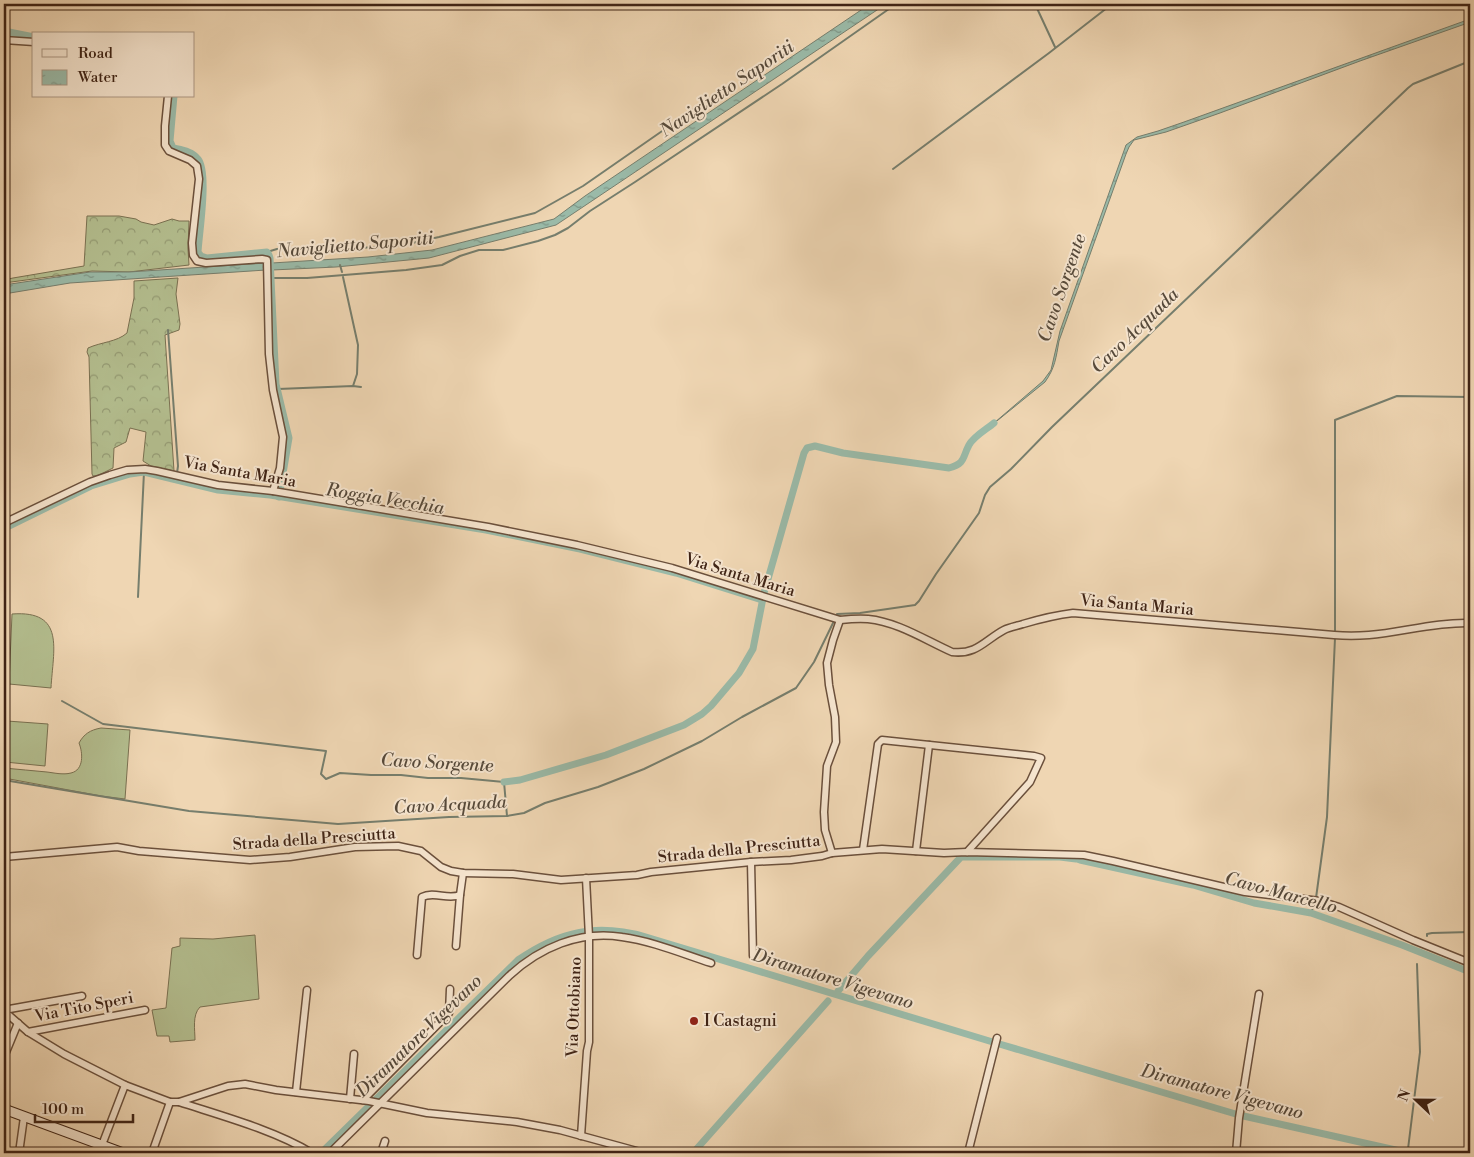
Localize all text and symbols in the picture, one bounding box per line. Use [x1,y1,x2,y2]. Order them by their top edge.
legend [32,32,195,98]
water label: Naviglietto Saporiti [655,35,799,143]
text: Road [78,44,113,63]
text: Water [77,68,118,87]
water label: Naviglietto Saporiti [275,227,435,263]
water label: Cavo Sorgente [1033,230,1091,345]
water label: Cavo Acquada [1086,283,1184,379]
street label: Via Santa Maria [181,452,299,492]
water label: Roggia Vecchia [323,478,447,520]
street label: Via Santa Maria [682,548,798,602]
street label: Via Santa Maria [1078,590,1196,620]
water label: Cavo Sorgente [380,749,495,777]
water label: Cavo Acquada [393,791,508,819]
street label: Strada della Presciutta [232,823,397,855]
street label: Strada della Presciutta [657,830,822,867]
water label: Cavo Marcello [1222,867,1340,919]
water label: Diramatore Vigevano [749,943,916,1014]
street label: Via Ottobiano [562,956,586,1059]
water label: Diramatore Vigevano [350,970,487,1103]
street label: Via Tito Speri [32,988,135,1027]
place label: I Castagni [704,1011,777,1031]
marker: I Castagni [688,1015,700,1027]
water label: Diramatore Vigevano [1137,1059,1306,1125]
north arrow [1392,1074,1442,1124]
text: N [1394,1087,1415,1104]
scale bar [35,1092,132,1124]
text: 100 m [42,1100,84,1119]

